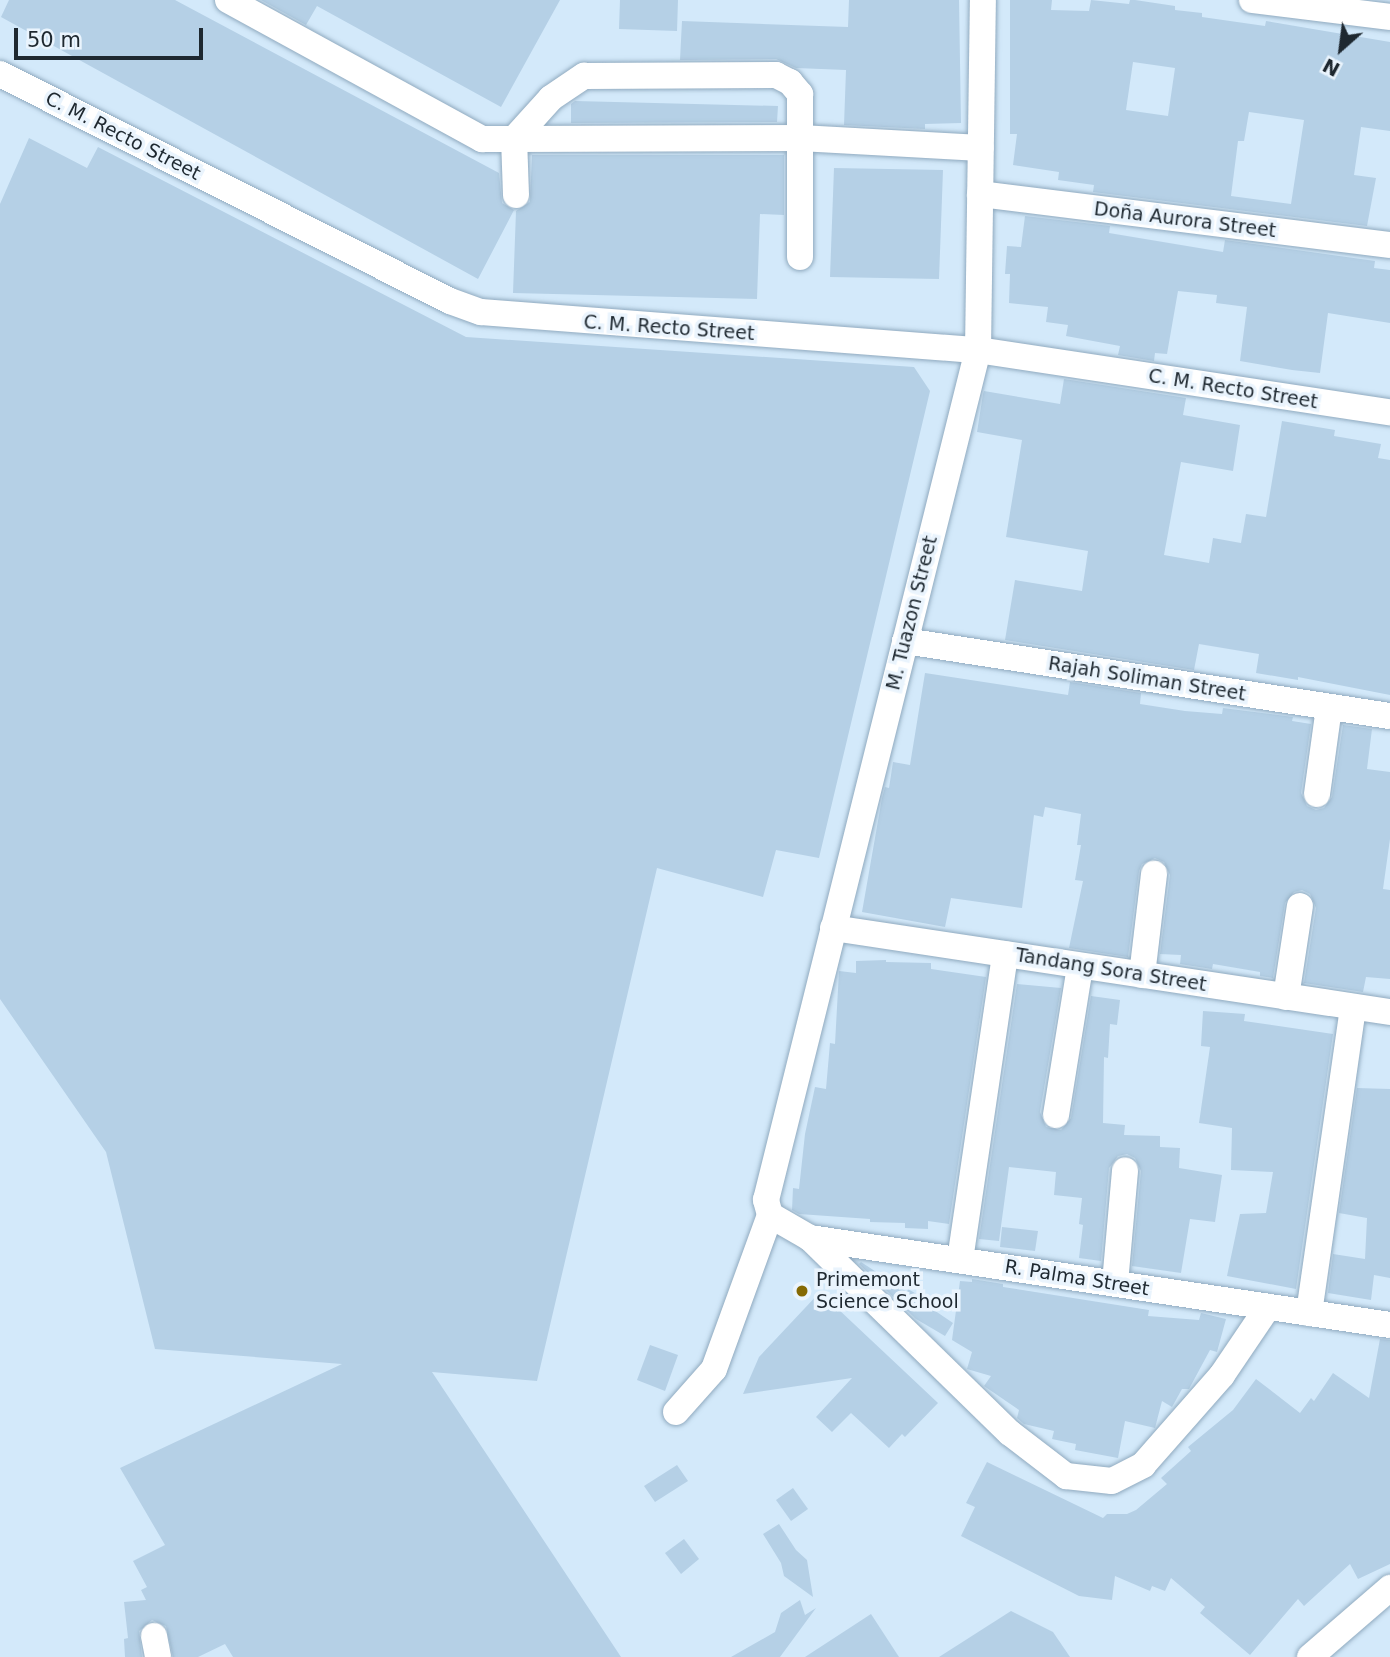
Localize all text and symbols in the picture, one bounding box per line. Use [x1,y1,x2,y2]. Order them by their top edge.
scale bar [18,14,206,58]
north arrow [1306,14,1376,84]
text: 50 m [27,28,81,52]
text: N [1319,54,1343,81]
street label: C. M. Recto Street [42,87,204,185]
street label: Doña Aurora Street [1093,198,1277,242]
street label: C. M. Recto Street [583,311,755,345]
street label: C. M. Recto Street [1147,364,1319,414]
street label: M. Tuazon Street [882,533,942,693]
street label: Rajah Soliman Street [1047,652,1247,706]
street label: Tandang Sora Street [1014,944,1208,996]
street label: R. Palma Street [1003,1255,1151,1301]
place label: Primemont Science School [816,1269,959,1313]
marker: Primemont Science School [794,1283,810,1299]

